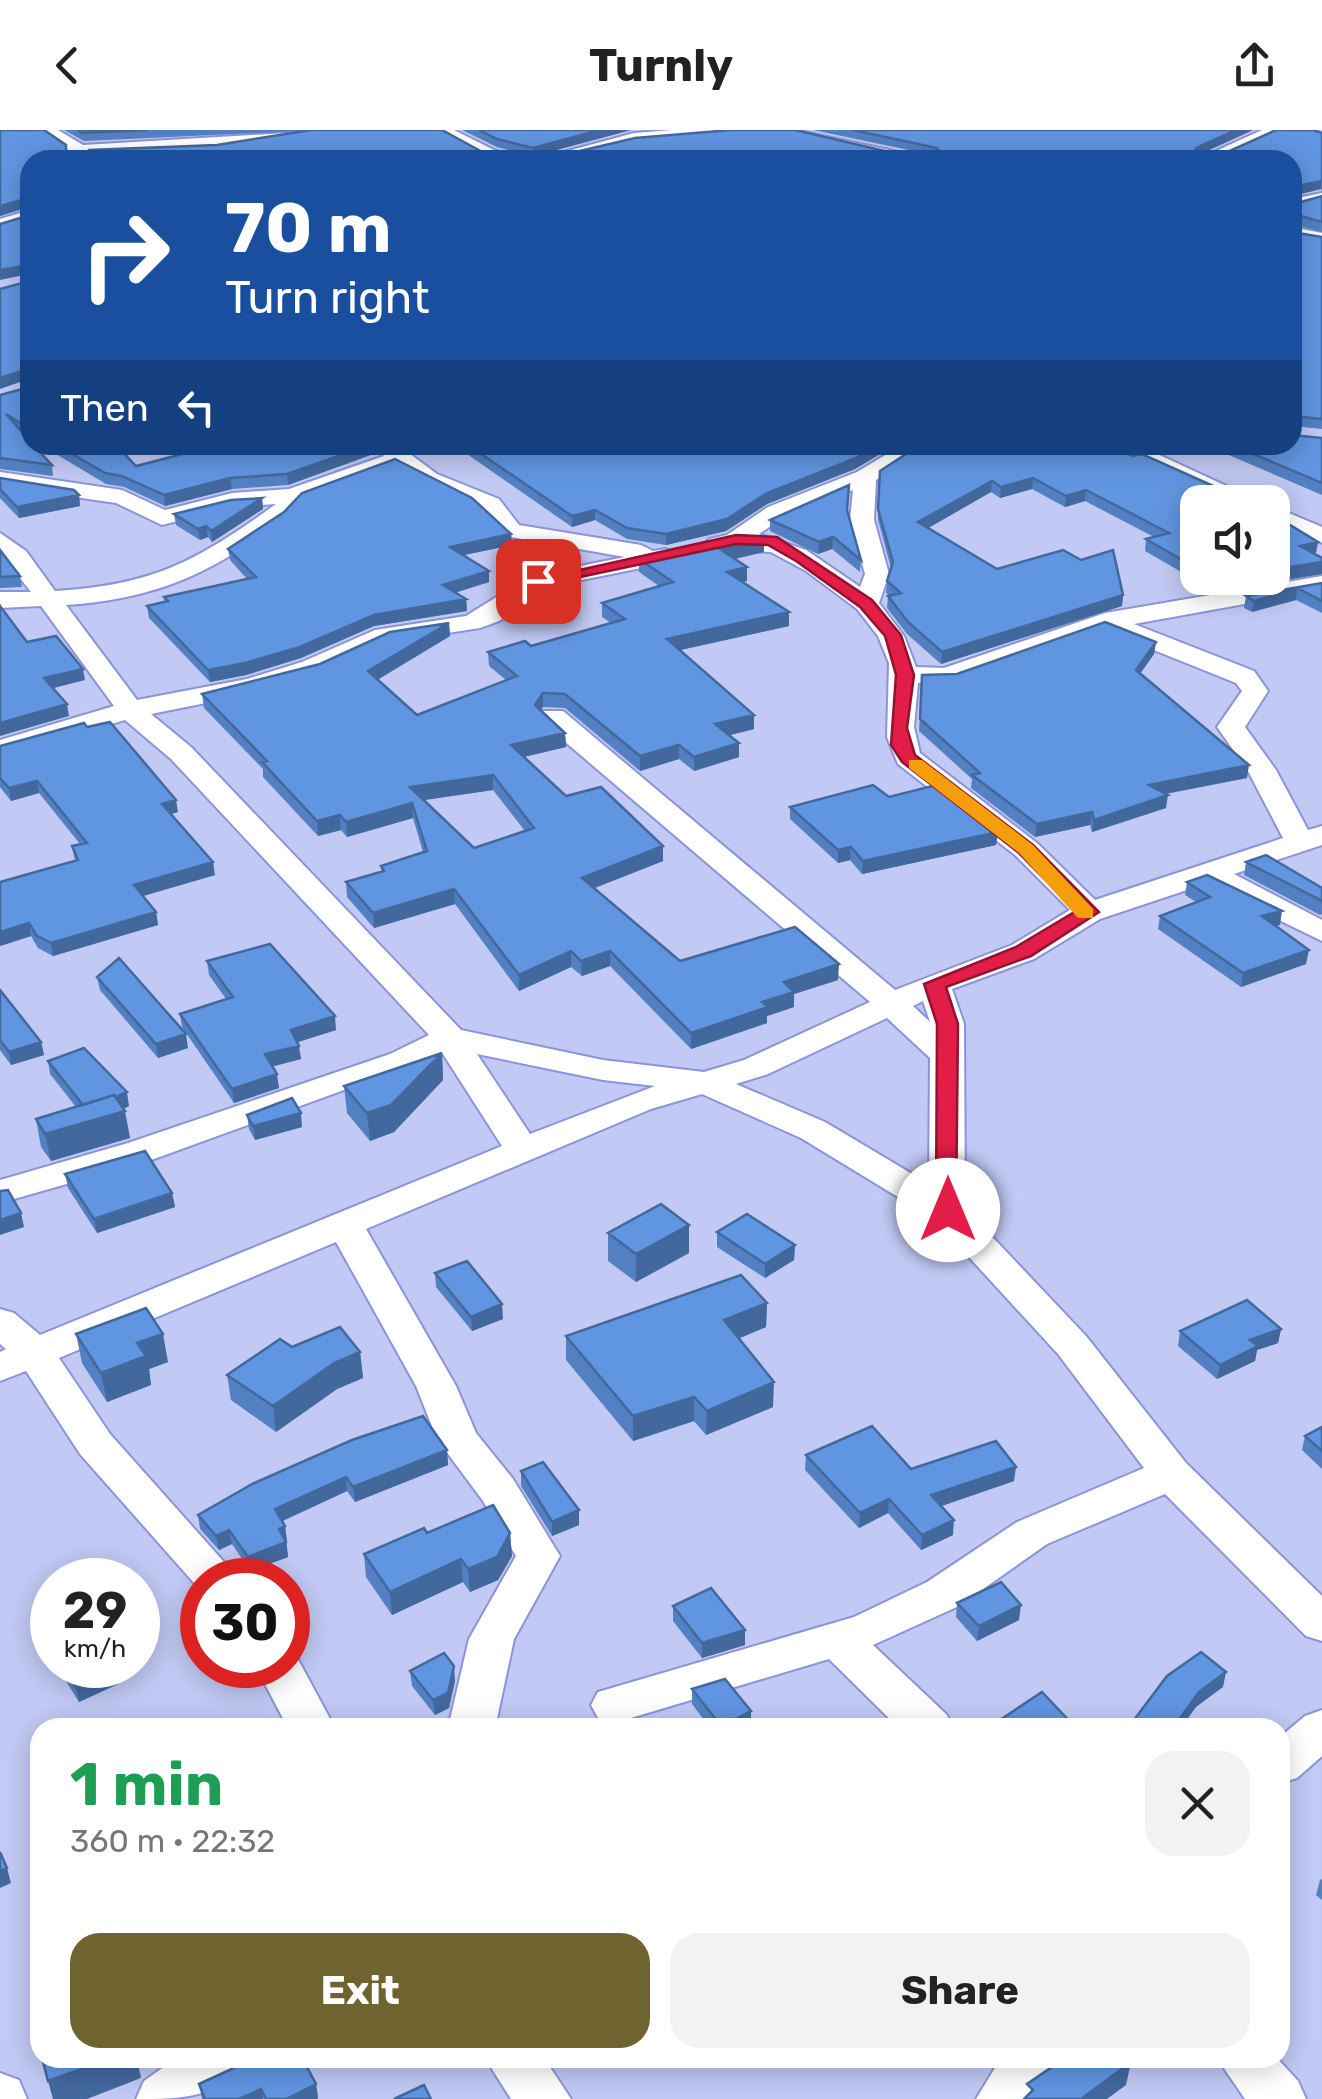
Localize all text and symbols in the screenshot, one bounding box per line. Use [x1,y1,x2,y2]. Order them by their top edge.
icon: back [40,38,95,93]
icon: share [1227,38,1282,93]
text: Turnly [589,39,733,92]
text: 70 m [225,187,392,270]
icon: right [60,190,190,320]
text: Turn right [225,271,429,324]
icon: left [169,380,224,435]
text: Then [60,385,149,431]
map controls [1180,485,1290,595]
button: sound [1180,485,1290,595]
pin [496,539,581,624]
icon: arrive [511,554,566,609]
position arrow [896,1158,1000,1262]
speed limit sign: 30 [180,1558,310,1688]
text: 29 [63,1581,127,1641]
text: km/h [64,1634,126,1663]
text: 1 min [70,1749,223,1820]
button: close [1145,1751,1250,1856]
text: 360 m · 22:32 [70,1822,275,1860]
button: Exit [70,1933,650,2048]
button: Share [670,1933,1250,2048]

